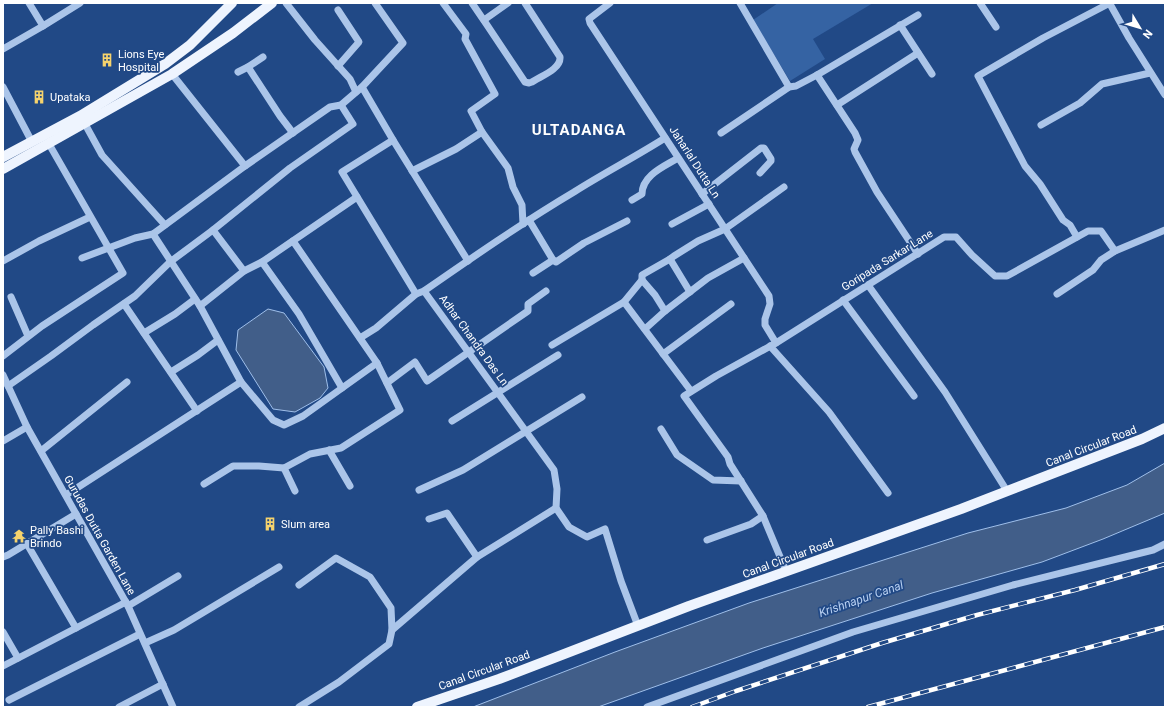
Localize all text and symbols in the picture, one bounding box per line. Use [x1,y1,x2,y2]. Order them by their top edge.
north arrow [1120,8,1160,48]
text: N [1140,27,1155,41]
place label: Lions Eye Hospital [118,48,165,74]
building icon: Lions Eye Hospital [99,52,115,68]
building icon: Upataka [31,89,47,105]
place label: Upataka [50,91,90,104]
district label: ULTADANGA [532,121,626,139]
street label: Jaharlal Dutta Ln [667,124,723,201]
street label: Goripada Sarkar Lane [839,227,936,294]
street label: Adhar Chandra Das Ln [436,292,511,388]
street label: Canal Circular Road [1044,423,1138,470]
street label: Gurudas Dutta Garden Lane [61,473,138,598]
building icon: Slum area [262,516,278,532]
place label: Slum area [281,518,330,531]
place label: Pally Bashi Brindo [30,524,83,550]
temple icon: Pally Bashi Brindo [11,528,27,544]
street label: Canal Circular Road [741,536,836,581]
water label: Krishnapur Canal [817,578,905,620]
street label: Canal Circular Road [437,648,532,693]

